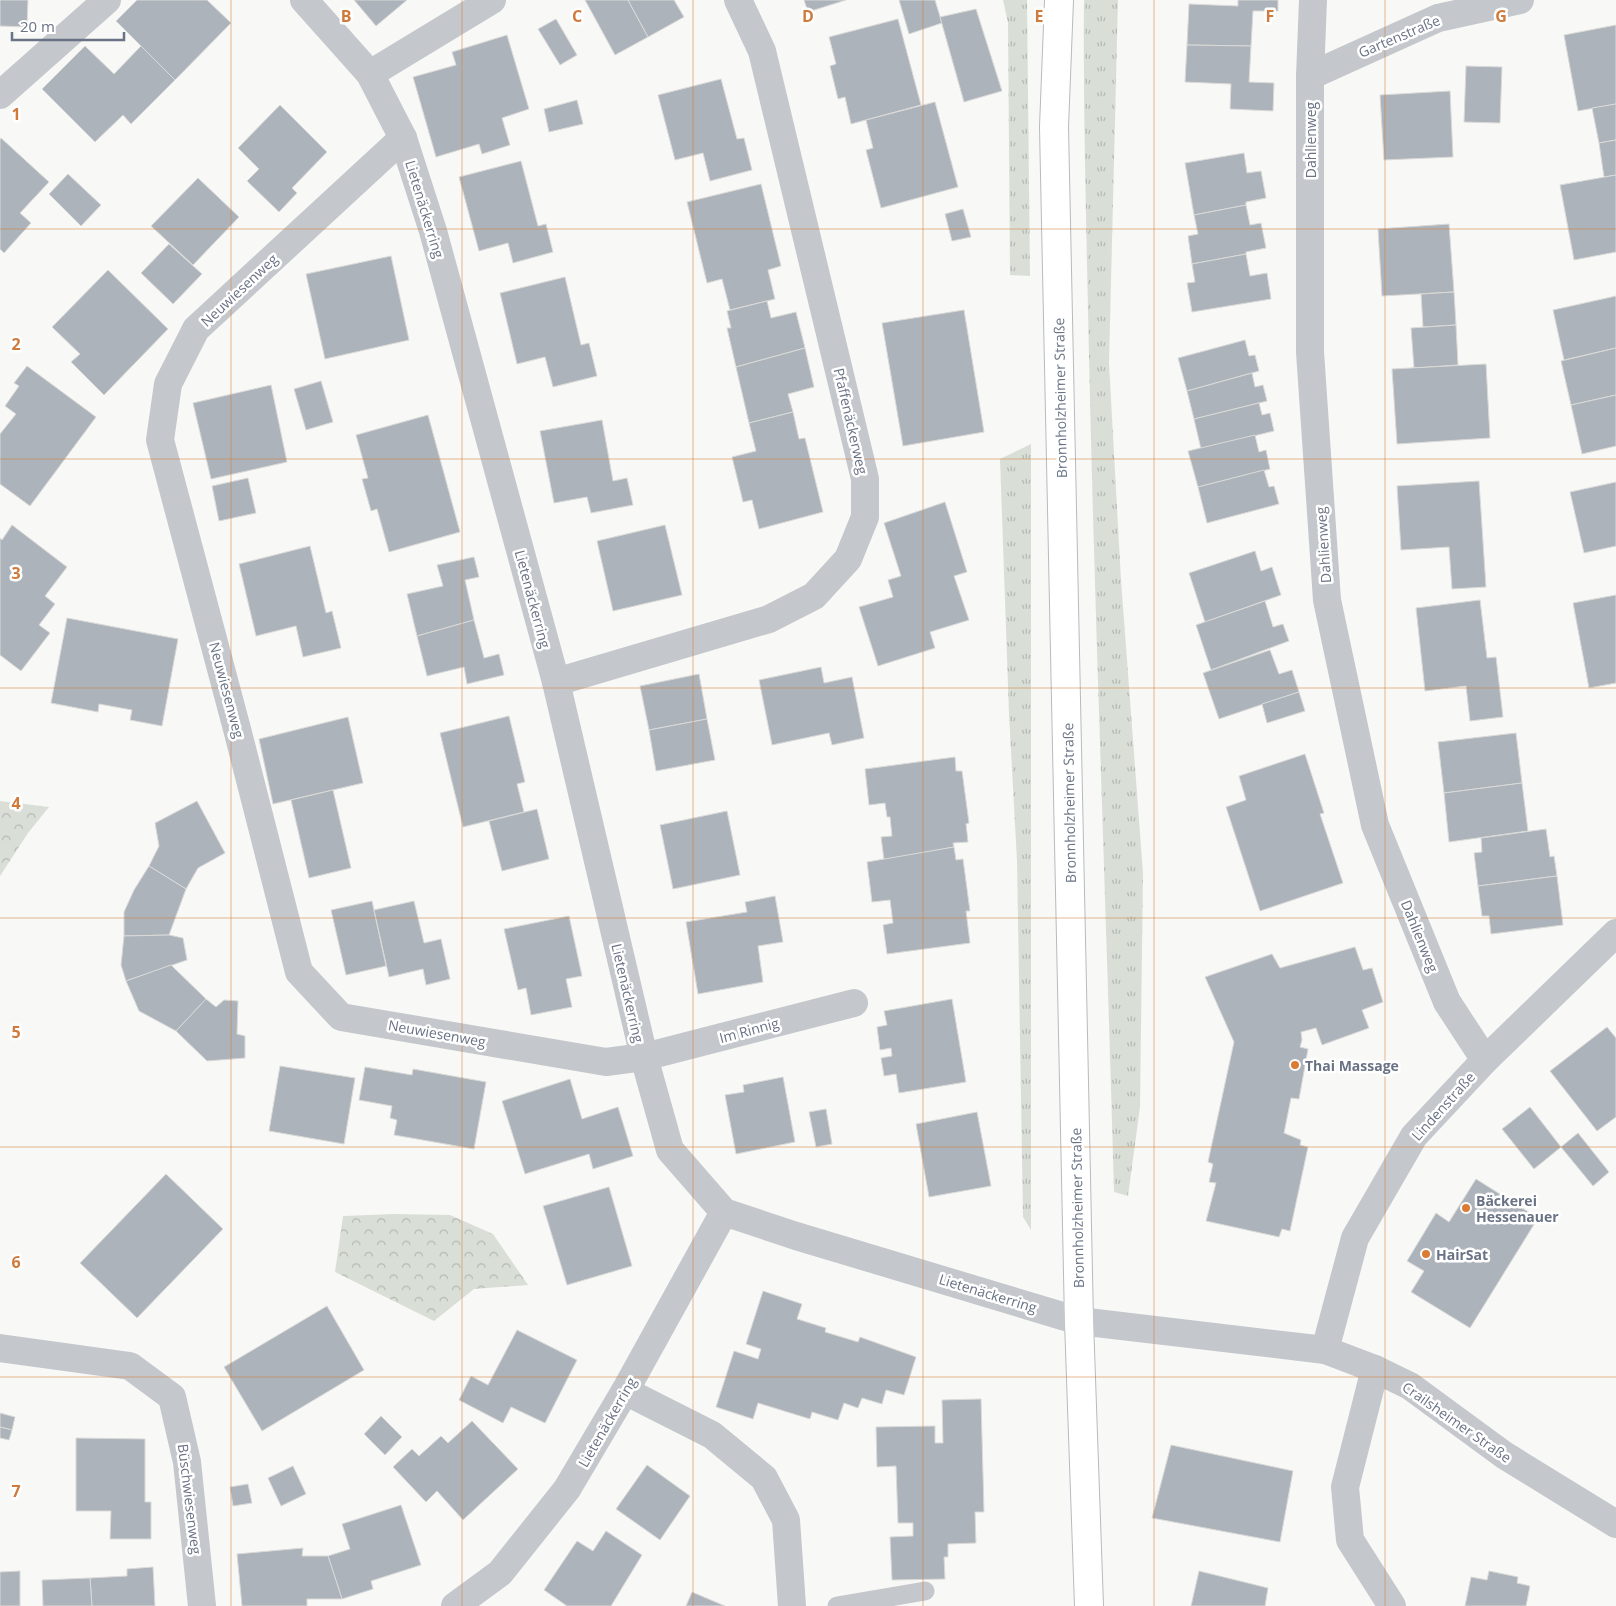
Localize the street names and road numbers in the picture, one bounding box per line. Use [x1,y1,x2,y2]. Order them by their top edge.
street label: Gartenstraße [1355,10,1443,62]
street label: Dahlienweg [1301,101,1320,178]
street label: Lietenäckerring [401,158,449,260]
street label: Neuwiesenweg [196,249,282,331]
street label: Bronnholzheimer Straße [1049,318,1071,478]
street label: Pfaffenäckerweg [830,366,873,476]
street label: Dahlienweg [1311,506,1335,584]
street label: Lietenäckerring [511,548,555,651]
street label: Neuwiesenweg [205,640,249,740]
street label: Bronnholzheimer Straße [1058,723,1080,883]
street label: Dahlienweg [1397,897,1443,975]
street label: Lietenäckerring [607,942,649,1045]
street label: Im Rinnig [717,1013,781,1047]
street label: Neuwiesenweg [387,1015,488,1051]
street label: Lindenstraße [1407,1068,1479,1144]
street label: Bronnholzheimer Straße [1066,1128,1088,1288]
street label: Lietenäckerring [937,1269,1039,1317]
street label: Lietenäckerring [574,1373,641,1470]
street label: Crailsheimer Straße [1399,1377,1515,1467]
street label: Büschwiesenweg [174,1443,206,1556]

